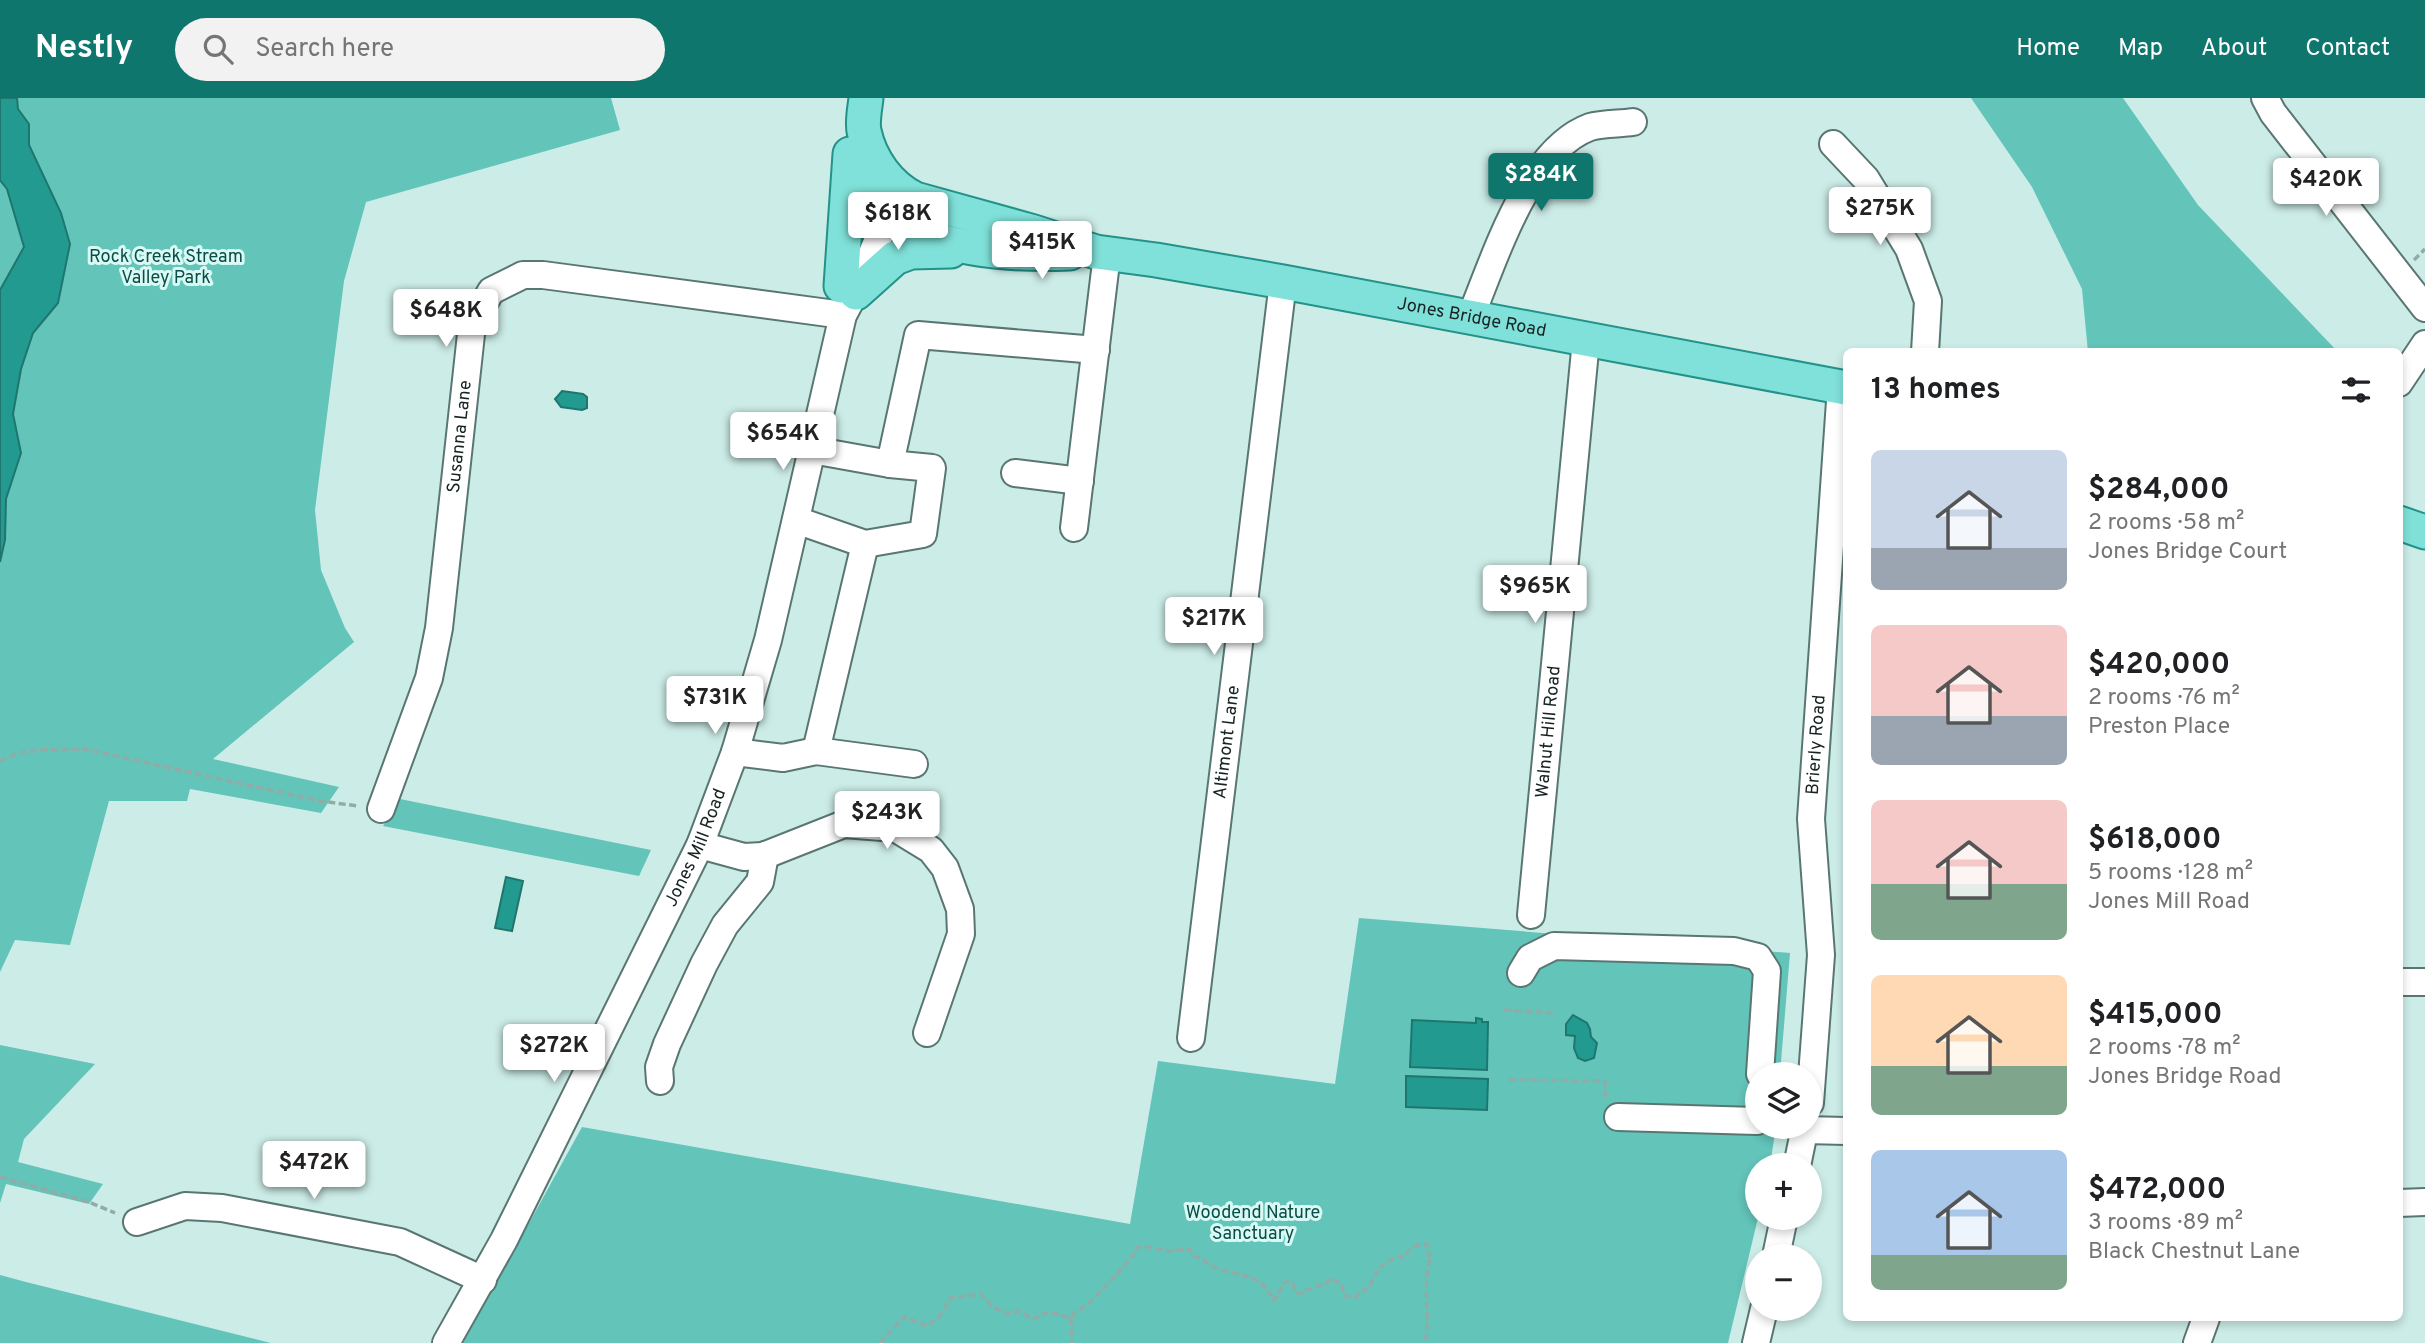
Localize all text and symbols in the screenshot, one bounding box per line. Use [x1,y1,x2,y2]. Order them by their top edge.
search box [175,18,665,81]
text: Nestly [35,28,133,70]
icon: search [199,30,237,68]
text: Search here [255,33,394,66]
text: Home [2016,34,2080,64]
text: Map [2118,34,2163,64]
text: About [2201,34,2267,64]
text: Contact [2305,34,2390,64]
pin: $284K [1492,153,1590,213]
pin: $420K [2277,158,2375,218]
text: $284K [1504,161,1578,190]
text: $420K [2289,166,2363,195]
pin: $275K [1831,188,1929,247]
pin: $618K [849,192,947,252]
text: $275K [1845,195,1915,224]
text: $618K [864,200,932,229]
pin: $415K [993,222,1091,281]
text: $415K [1008,229,1076,258]
park label: Rock Creek Stream Valley Park [89,246,243,290]
pin: $648K [397,289,495,349]
street label: Jones Bridge Road [1395,292,1548,343]
text: $648K [409,297,483,326]
icon: filters [2337,371,2375,409]
text: 13 homes [1871,372,2001,409]
street label: Susanna Lane [442,379,477,494]
pin: $654K [734,412,832,472]
text: $654K [746,420,820,449]
text: $284,000 [2088,472,2229,509]
icon: home [1927,478,2011,562]
text: 2 rooms · 58 m² [2088,509,2244,538]
text: Jones Bridge Court [2088,538,2287,567]
pin: $965K [1486,566,1584,625]
text: $965K [1499,573,1571,602]
pin: $217K [1165,598,1263,657]
text: $217K [1181,605,1247,634]
text: $420,000 [2088,647,2230,684]
icon: home [1927,653,2011,737]
street label: Walnut Hill Road [1531,665,1566,799]
pin: $731K [666,676,764,736]
text: $731K [682,684,748,713]
street label: Altimont Lane [1209,684,1245,800]
text: 2 rooms · 76 m² [2088,684,2240,713]
street label: Brierly Road [1801,694,1831,796]
text: Preston Place [2088,713,2230,742]
street label: Jones Mill Road [660,785,732,911]
pin: $243K [838,792,936,851]
text: $243K [851,799,923,828]
text: $618,000 [2088,822,2222,859]
icon: home [1927,828,2011,912]
text: 5 rooms · 128 m² [2088,859,2253,888]
text: Jones Mill Road [2088,888,2250,917]
text: $415,000 [2088,997,2223,1034]
icon: home [1927,1003,2011,1087]
pin: $272K [505,1024,603,1084]
text: $272K [519,1032,589,1061]
text: 2 rooms · 78 m² [2088,1034,2241,1063]
map controls [1745,1062,1822,1321]
button: layers [1745,1062,1822,1139]
text: Jones Bridge Road [2088,1063,2281,1092]
pin: $472K [265,1142,363,1201]
text: $472K [278,1149,350,1178]
button: + [1745,1153,1822,1230]
text: $472,000 [2088,1172,2226,1209]
icon: home [1927,1178,2011,1262]
park label: Woodend Nature Sanctuary [1186,1202,1320,1246]
text: 3 rooms · 89 m² [2088,1209,2243,1238]
text: Black Chestnut Lane [2088,1238,2300,1267]
button: − [1745,1244,1822,1321]

